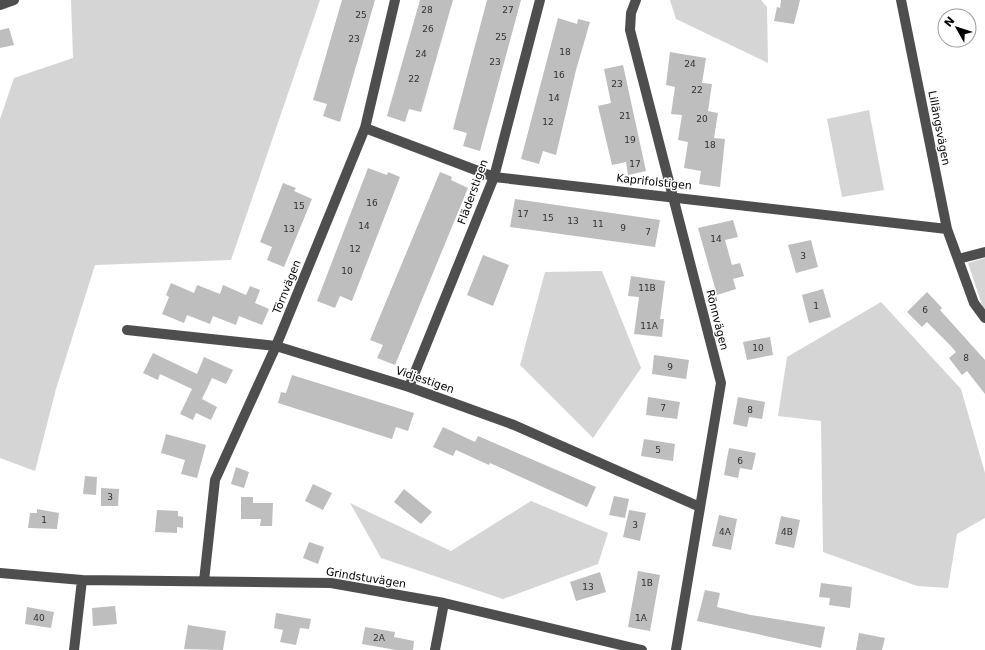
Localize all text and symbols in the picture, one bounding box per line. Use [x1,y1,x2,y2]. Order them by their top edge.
house number: 28 [421,5,433,15]
house number: 27 [502,5,514,15]
north arrow [937,8,977,48]
house number: 25 [355,10,367,20]
text: N [942,14,958,30]
house number: 26 [422,24,434,34]
house number: 25 [495,32,507,42]
house number: 23 [348,34,360,44]
house number: 18 [559,47,571,57]
house number: 24 [415,49,427,59]
house number: 23 [489,57,501,67]
house number: 24 [684,59,696,69]
house number: 16 [553,70,565,80]
house number: 22 [408,74,420,84]
house number: 23 [611,79,623,89]
house number: 22 [691,85,703,95]
street label: Lillängsvägen [925,90,953,166]
house number: 14 [548,93,560,103]
house number: 21 [619,111,631,121]
house number: 20 [696,114,708,124]
house number: 12 [542,117,554,127]
house number: 19 [624,135,636,145]
house number: 18 [704,140,716,150]
street label: Fläderstigen [455,158,491,226]
house number: 17 [629,159,641,169]
street label: Kaprifolstigen [616,172,692,192]
house number: 16 [366,198,378,208]
house number: 15 [293,201,305,211]
house number: 17 [517,209,529,219]
house number: 15 [542,213,554,223]
house number: 13 [567,216,579,226]
house number: 11 [592,219,604,229]
house number: 14 [358,221,370,231]
house number: 9 [620,223,626,233]
house number: 13 [283,224,295,234]
house number: 7 [645,227,651,237]
house number: 14 [710,234,722,244]
house number: 12 [349,244,361,254]
house number: 3 [800,251,806,261]
street label: Törnvägen [270,258,304,317]
house number: 10 [341,266,353,276]
house number: 11B [638,283,656,293]
street label: Rönnvägen [703,288,731,352]
house number: 1 [813,301,819,311]
house number: 6 [922,305,928,315]
house number: 11A [640,321,659,331]
house number: 10 [752,343,764,353]
house number: 8 [963,353,969,363]
house number: 9 [667,362,673,372]
street label: Vidjestigen [394,364,456,396]
house number: 7 [660,403,666,413]
house number: 8 [747,405,753,415]
house number: 5 [655,445,661,455]
house number: 6 [737,456,743,466]
house number: 3 [107,492,113,502]
house number: 1 [41,515,47,525]
house number: 3 [632,520,638,530]
house number: 4A [719,527,732,537]
house number: 4B [781,527,793,537]
street label: Grindstuvägen [325,565,407,591]
house number: 1B [641,578,653,588]
house number: 13 [582,582,594,592]
house number: 40 [33,613,45,623]
house number: 1A [635,613,648,623]
house number: 2A [373,633,386,643]

